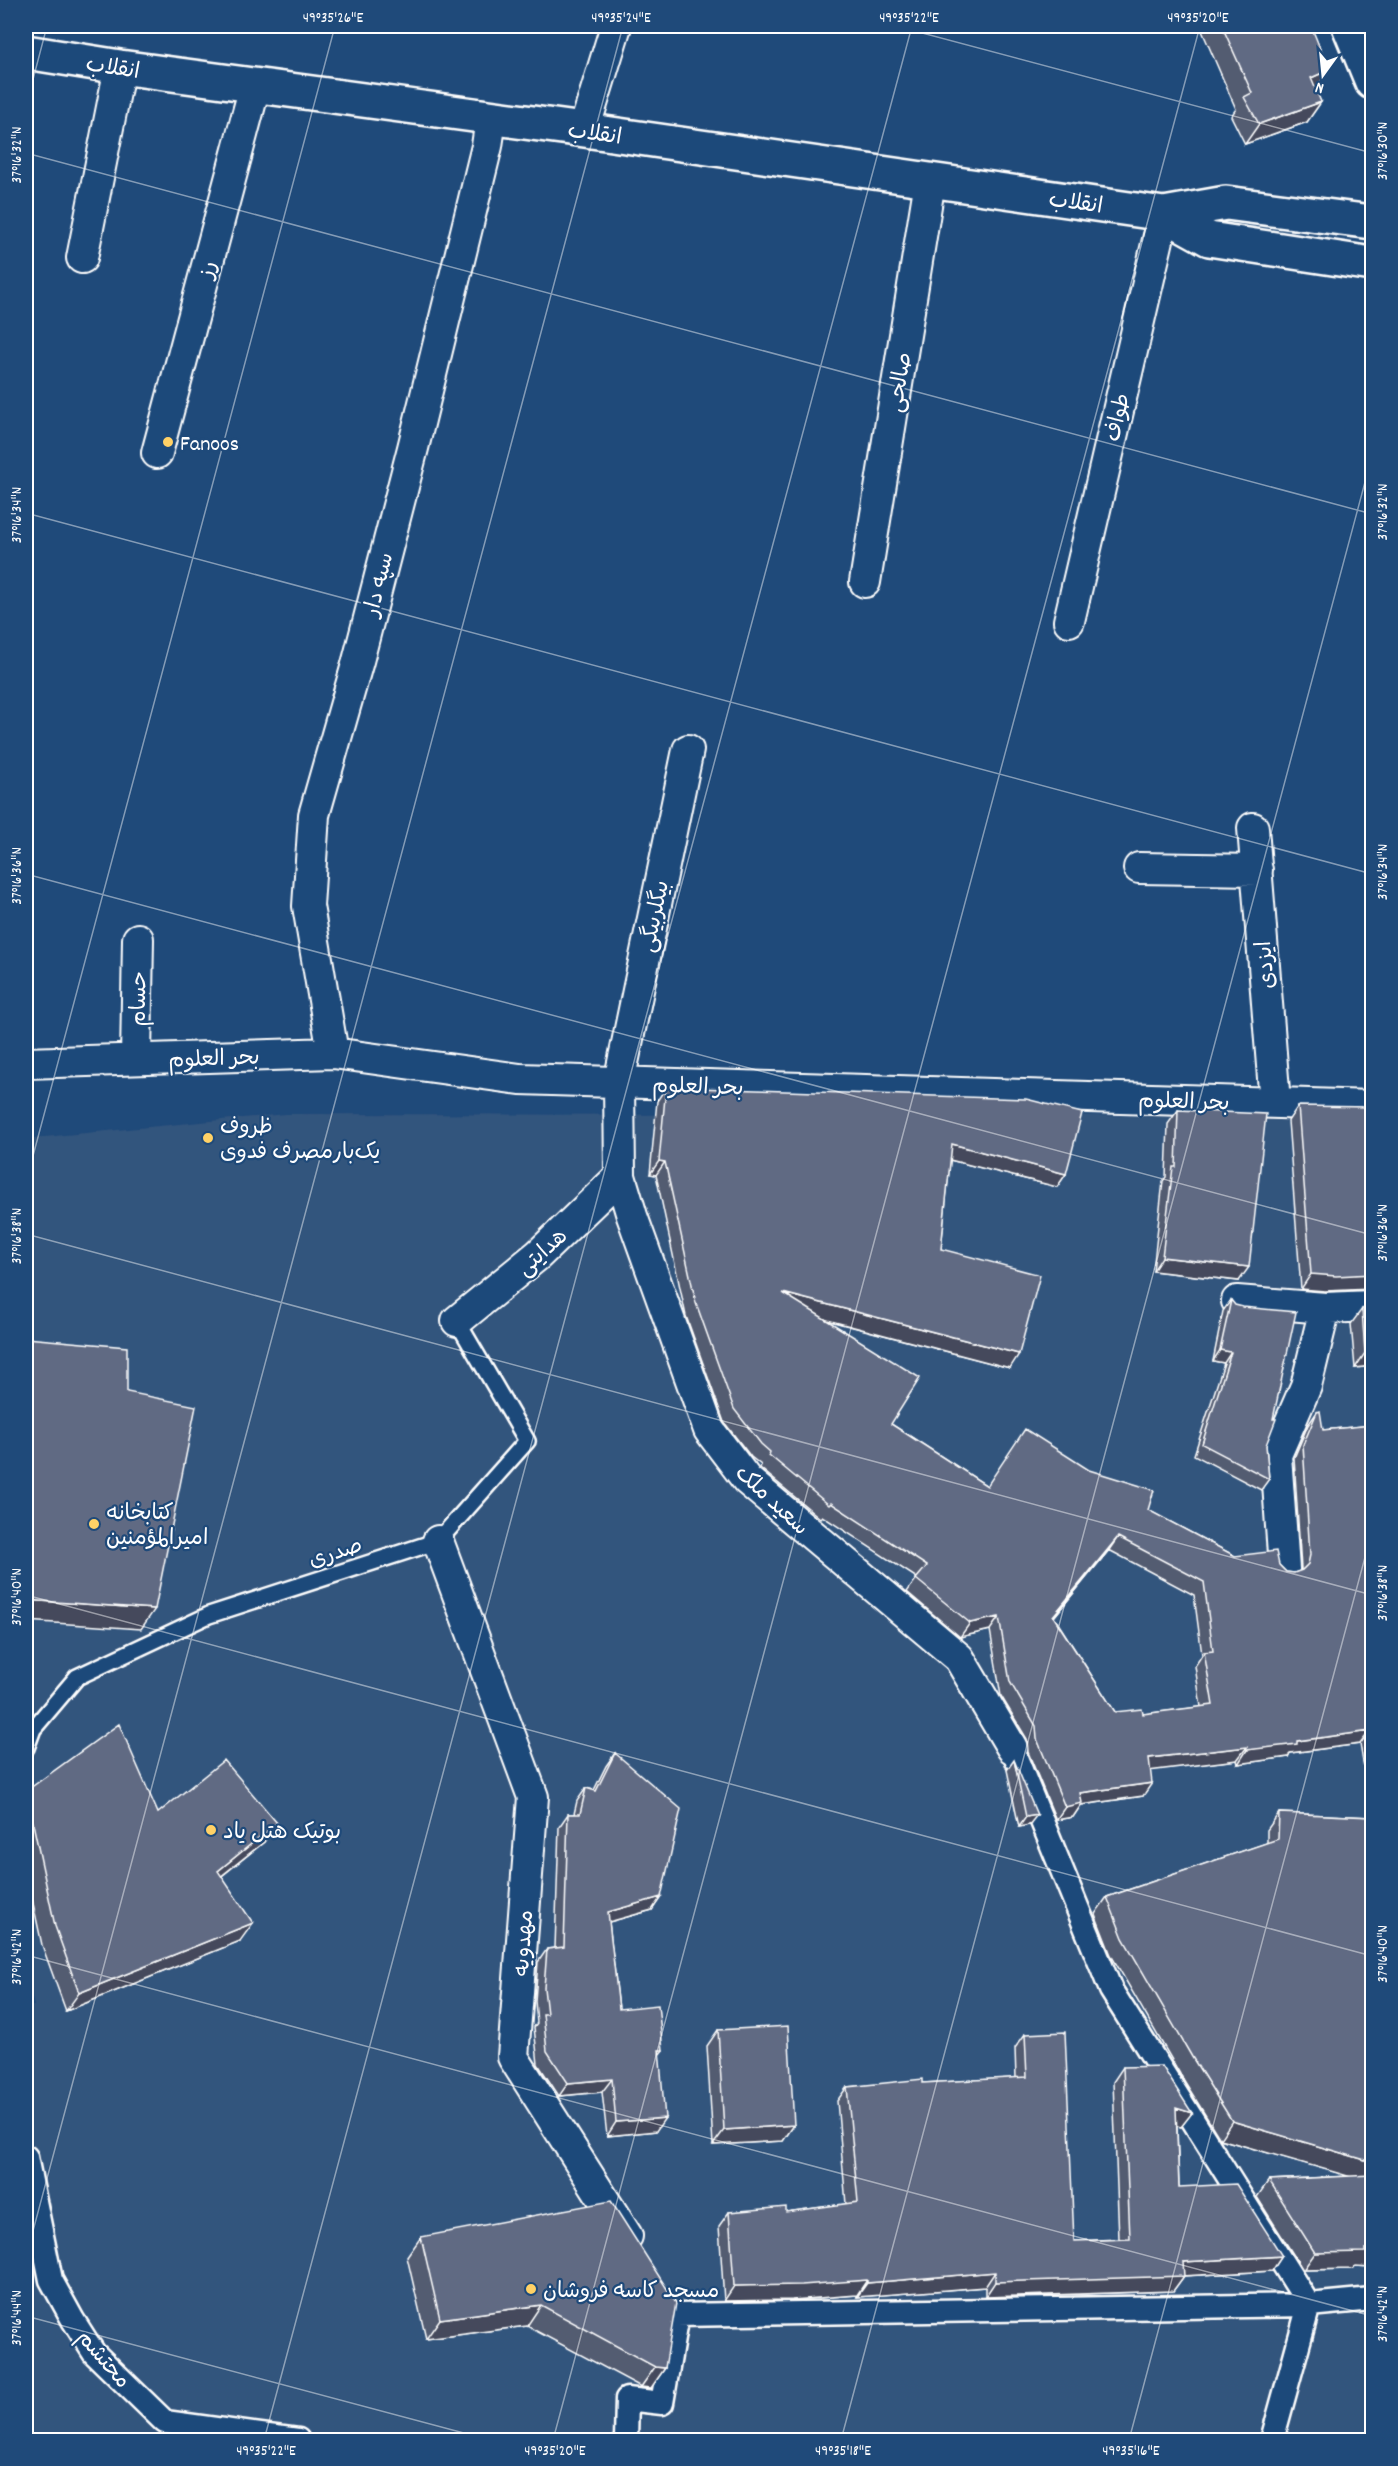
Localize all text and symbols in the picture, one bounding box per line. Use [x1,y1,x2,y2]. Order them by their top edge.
text: 49°35'26"E [303,8,363,30]
text: 49°35'24"E [591,8,651,30]
text: 49°35'22"E [879,8,939,30]
text: 49°35'20"E [1167,8,1229,30]
north arrow [1293,45,1353,105]
street label: انقلاب [83,50,142,89]
text: N [1313,75,1327,99]
street label: انقلاب [565,116,624,155]
text: 37°16'30"N [1373,122,1395,180]
text: 37°16'32"N [7,127,29,183]
street label: انقلاب [1046,185,1105,224]
street label: رز [192,258,227,284]
street label: صالحی [881,350,922,415]
street label: طواف [1099,391,1140,445]
place label: Fanoos [180,430,239,461]
marker: Fanoos [161,435,175,449]
text: 37°16'32"N [1373,484,1395,540]
text: 37°16'34"N [7,487,29,543]
street label: سپه دار [357,550,403,622]
text: 37°16'34"N [1373,844,1395,900]
text: 37°16'36"N [7,847,29,905]
street label: بیگلربیگی [634,878,679,956]
street label: ایزدی [1250,939,1285,990]
street label: حسام [125,971,156,1027]
street label: بحر العلوم [168,1043,260,1078]
street label: بحر العلوم [652,1071,744,1106]
street label: بحر العلوم [1138,1086,1230,1121]
place label: ظروف یک‌بارمصرف فدوی [220,1113,380,1169]
marker: ظروف یک‌بارمصرف فدوی [201,1131,215,1145]
text: 37°16'36"N [1373,1204,1395,1262]
text: 37°16'38"N [7,1208,29,1264]
street label: هدایتی [511,1222,576,1285]
street label: سعید ملک [727,1459,814,1544]
place label: کتابخانه امیرالمؤمنین [106,1499,208,1555]
marker: کتابخانه امیرالمؤمنین [87,1517,101,1531]
street label: صدری [305,1531,367,1578]
text: 37°16'38"N [1373,1565,1395,1621]
text: 37°16'40"N [7,1568,29,1626]
place label: بوتیک هتل یاد [223,1818,341,1849]
marker: بوتیک هتل یاد [204,1823,218,1837]
street label: مهدویه [508,1909,543,1977]
text: 37°16'40"N [1373,1925,1395,1983]
text: 37°16'42"N [7,1929,29,1985]
place label: مسجد کاسه فروشان [543,2277,719,2308]
marker: مسجد کاسه فروشان [524,2282,538,2296]
text: 37°16'42"N [1373,2286,1395,2342]
text: 37°16'44"N [7,2290,29,2346]
street label: محتشم [68,2324,137,2396]
text: 49°35'22"E [236,2441,296,2463]
text: 49°35'20"E [524,2441,586,2463]
text: 49°35'18"E [815,2441,871,2463]
text: 49°35'16"E [1102,2441,1160,2463]

